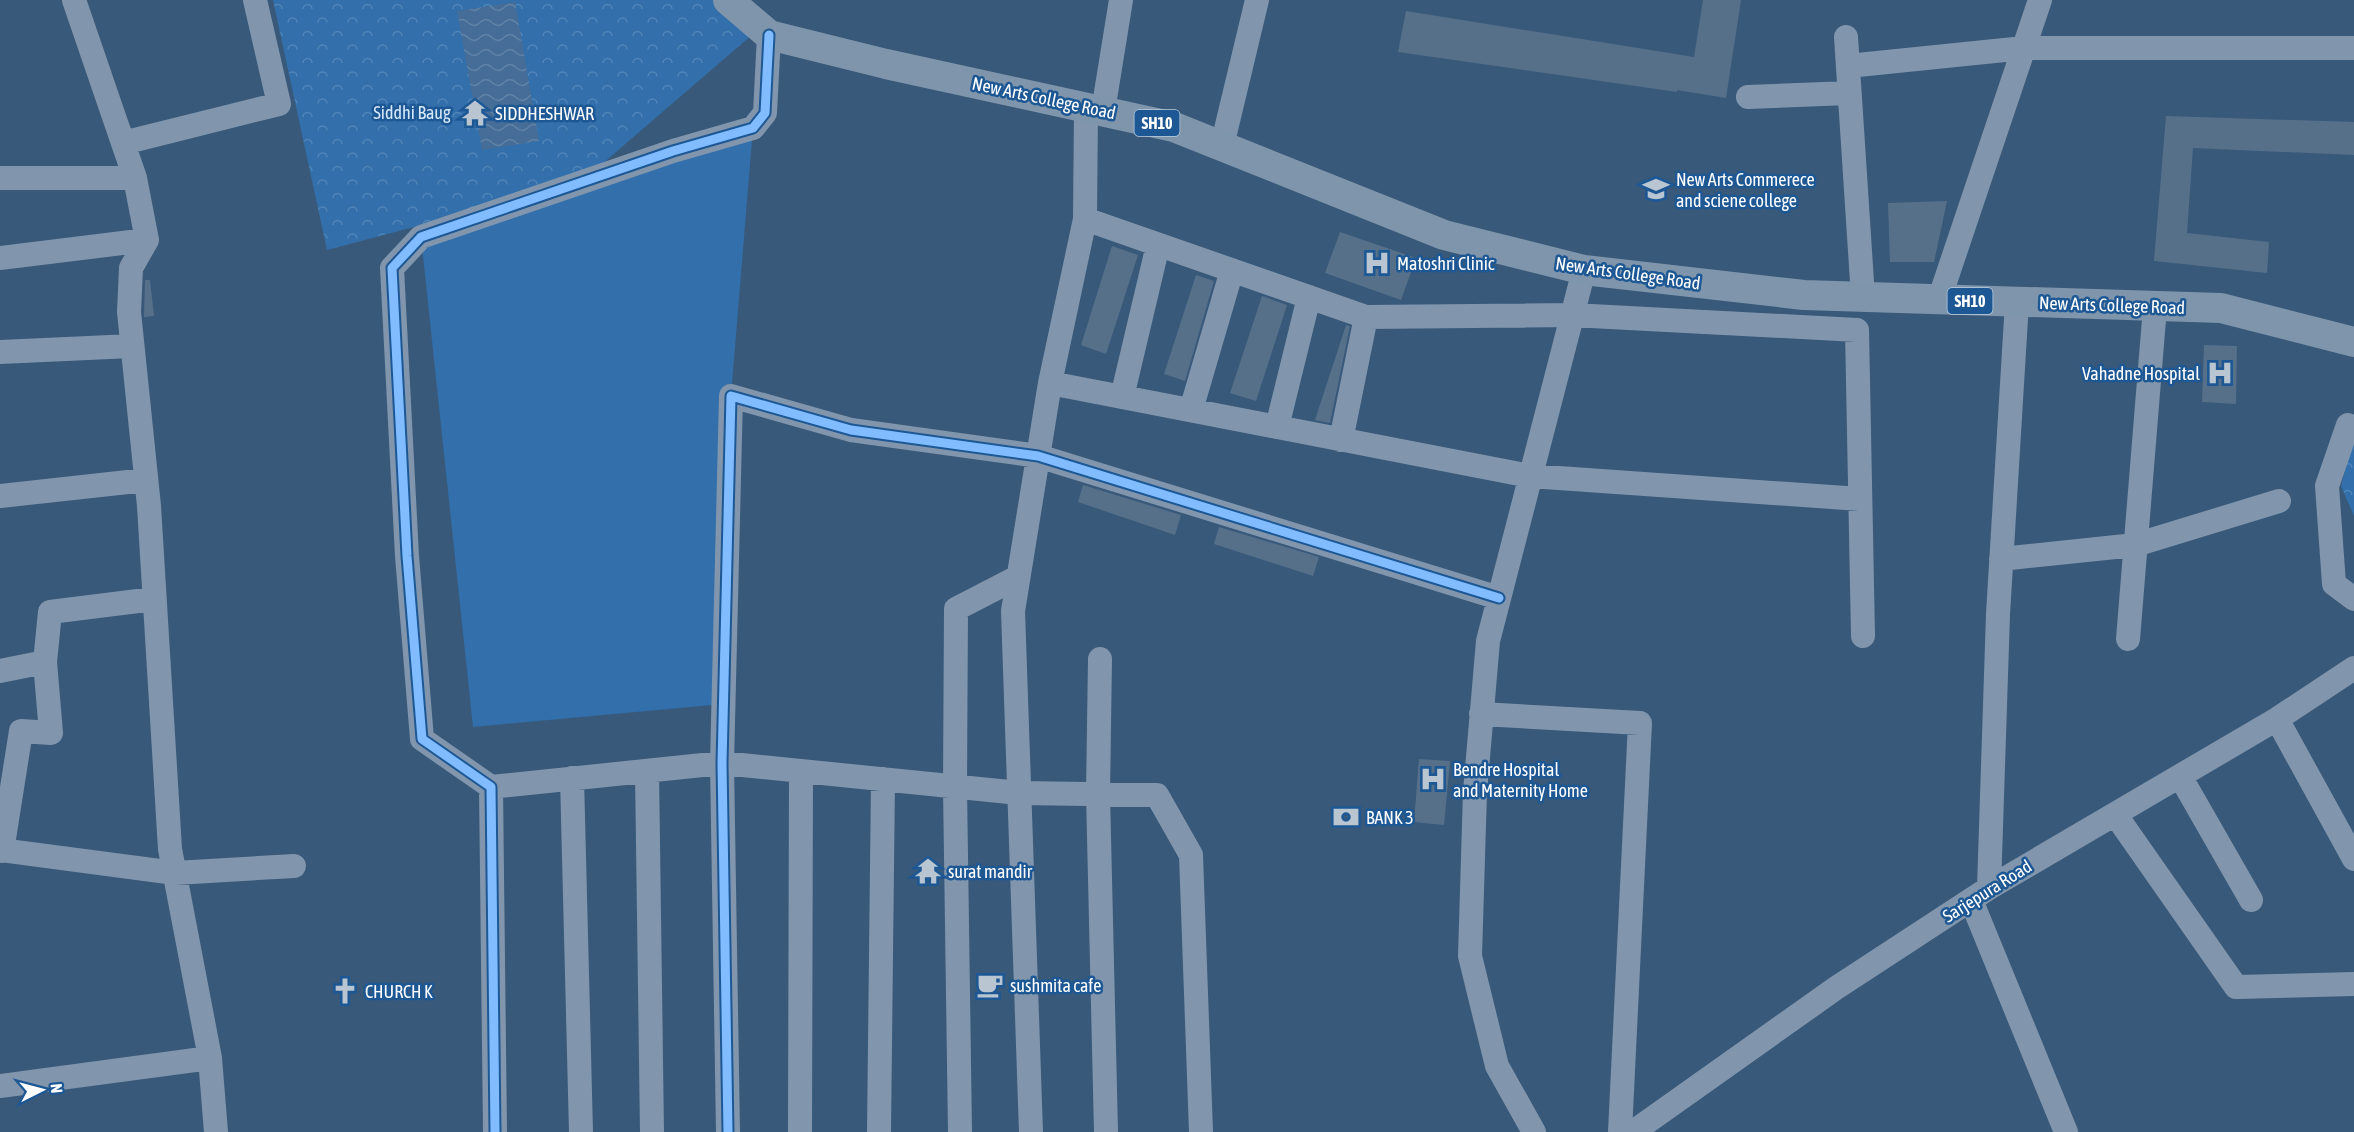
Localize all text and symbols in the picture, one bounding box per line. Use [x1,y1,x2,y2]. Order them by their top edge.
street label: New Arts College Road [970,73,1118,123]
temple icon: SIDDHESHWAR [460,98,490,128]
park label: Siddhi Baug [373,102,451,123]
place label: SIDDHESHWAR [495,103,594,124]
road number: SH10 [1134,110,1180,136]
place label: New Arts Commerece and sciene college [1676,169,1815,211]
school or university icon: New Arts Commerece and sciene college [1641,174,1671,204]
hospital icon: Matoshri Clinic [1362,248,1392,278]
street label: New Arts College Road [1554,252,1702,294]
place label: Matoshri Clinic [1397,253,1495,274]
road number: SH10 [1948,288,1992,314]
street label: New Arts College Road [2039,292,2185,318]
hospital icon: Vahadne Hospital [2205,358,2235,388]
place label: Vahadne Hospital [2082,363,2200,384]
place label: Bendre Hospital and Maternity Home [1453,759,1588,801]
hospital icon: Bendre Hospital and Maternity Home [1418,764,1448,794]
bank icon: BANK 3 [1331,802,1361,832]
place label: BANK 3 [1366,807,1414,828]
street label: Sarjepura Road [1939,855,2035,927]
temple icon: surat mandir [913,856,943,886]
place label: surat mandir [948,861,1033,882]
cafe icon: sushmita cafe [975,970,1005,1000]
place label: sushmita cafe [1010,975,1101,996]
church icon: CHURCH K [330,976,360,1006]
place label: CHURCH K [365,981,433,1002]
north arrow [12,1060,72,1120]
text: N [47,1083,66,1094]

